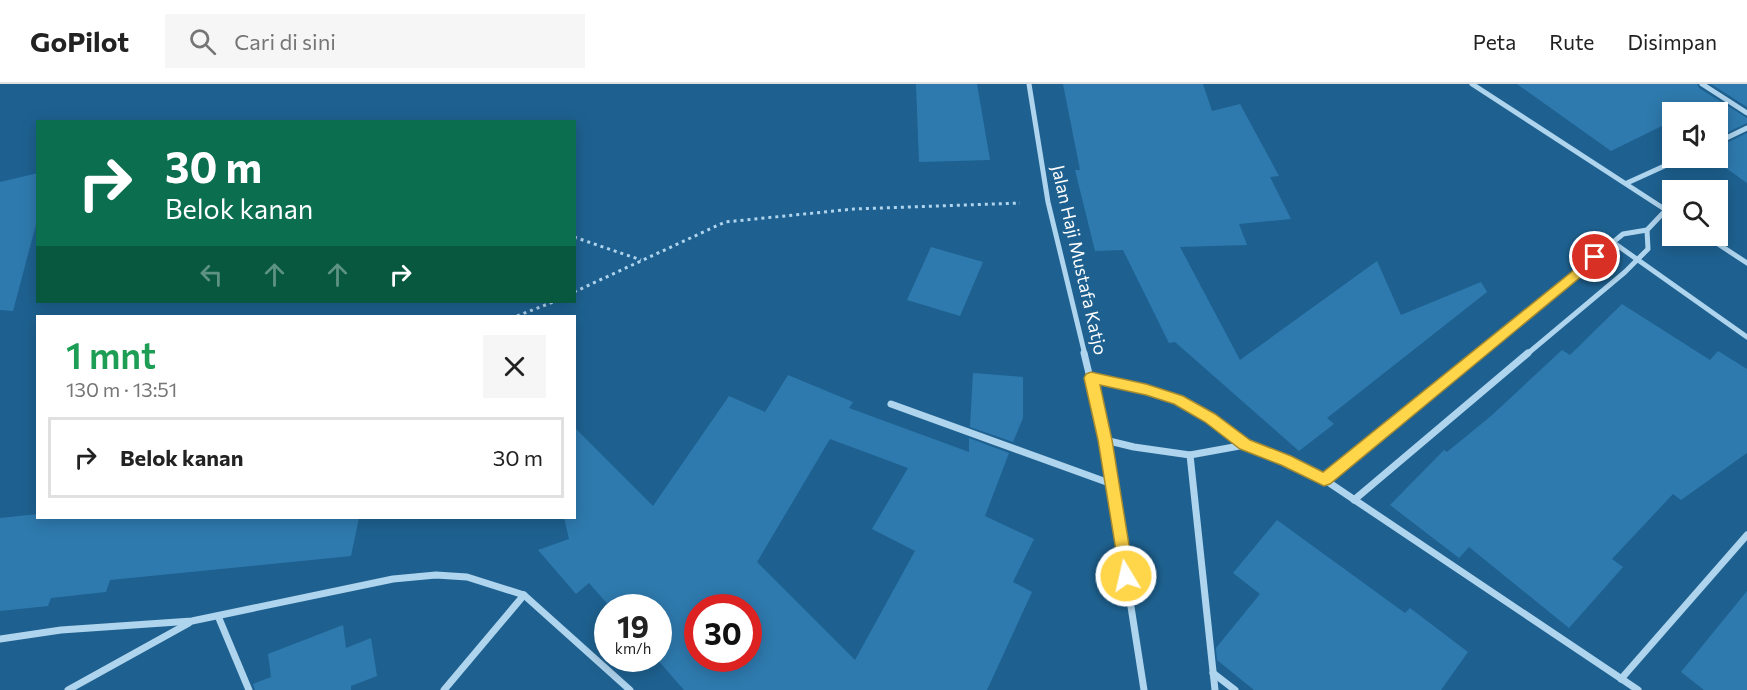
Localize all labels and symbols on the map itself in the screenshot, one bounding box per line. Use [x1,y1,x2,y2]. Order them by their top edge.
street label: Jalan Haji Mustafa Katjo [1047,163,1113,357]
pin [1569,231,1620,282]
position arrow [1094,544,1158,608]
speed limit sign: 30 [684,594,762,672]

